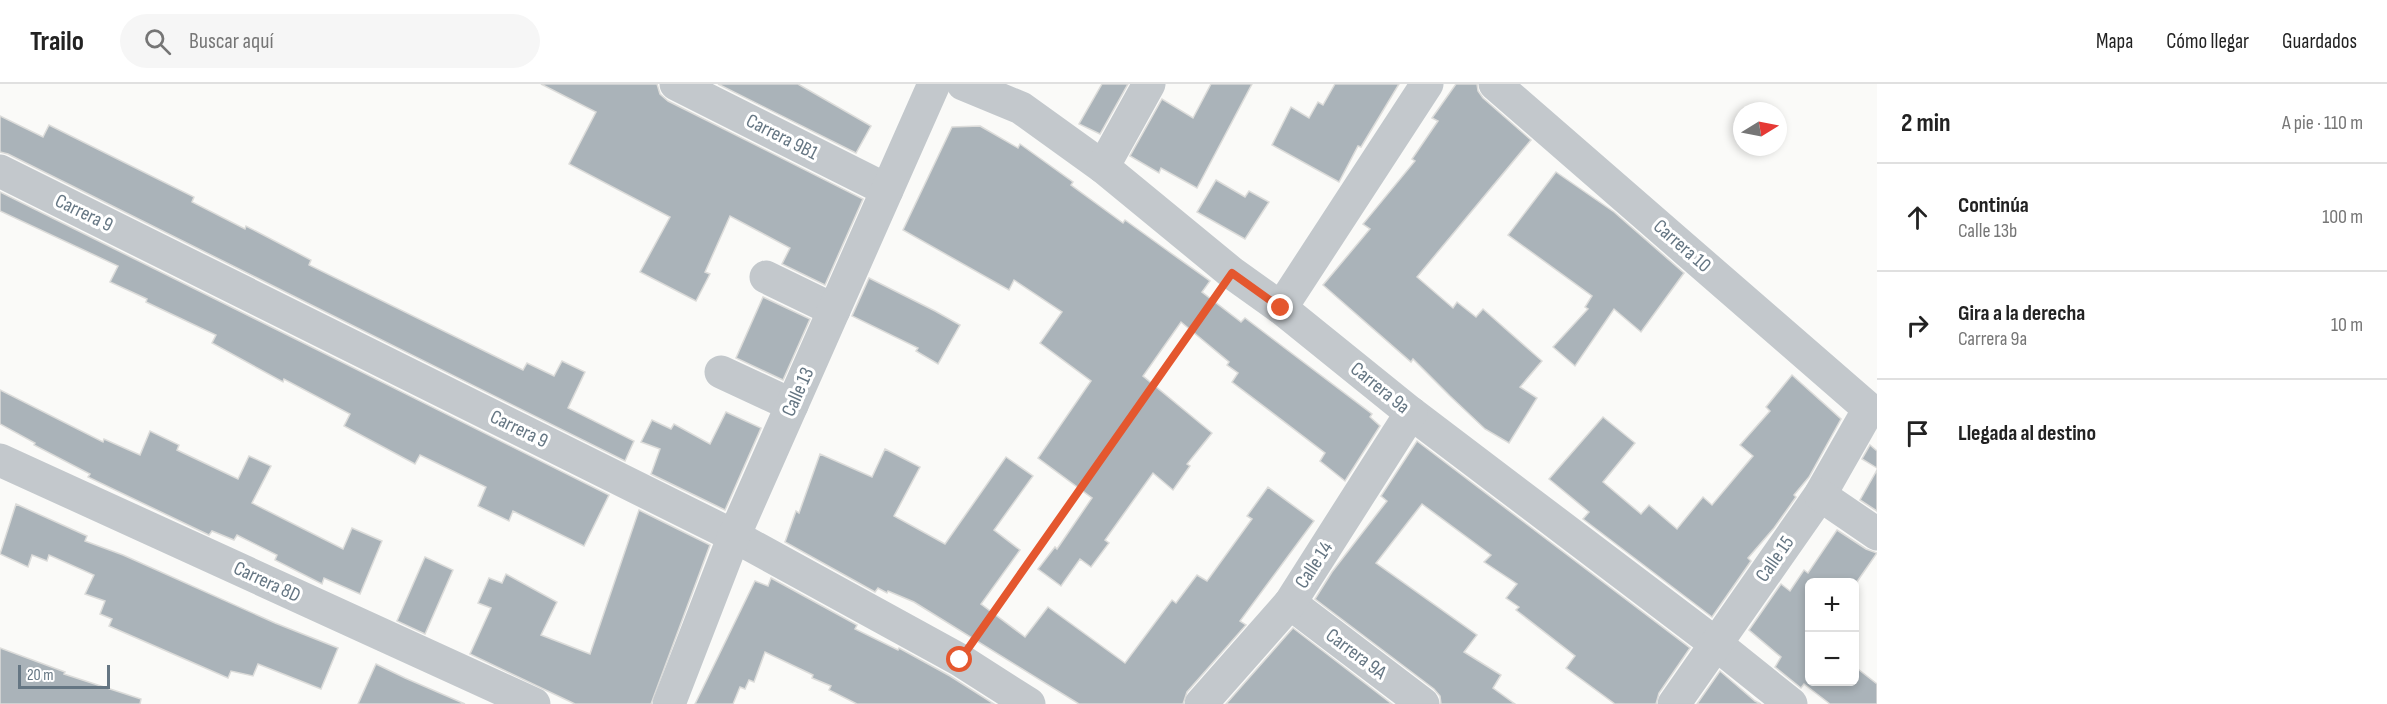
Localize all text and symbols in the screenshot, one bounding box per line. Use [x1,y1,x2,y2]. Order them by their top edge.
search box [120,14,540,68]
text: Trailo [30,25,84,58]
icon: search [141,25,174,58]
text: Buscar aquí [189,28,274,55]
text: Mapa [2096,29,2133,54]
text: Cómo llegar [2166,29,2249,54]
text: Guardados [2282,29,2357,54]
north arrow [1733,102,1787,156]
text: 2 min [1901,108,1951,139]
street label: Carrera 9B1 [742,109,822,165]
text: A pie · 110 m [2282,111,2363,135]
street label: Carrera 9 [51,189,117,237]
text: Continúa [1958,192,2029,219]
icon: ahead [1901,201,1934,234]
text: 100 m [2322,205,2363,229]
street label: Carrera 10 [1648,214,1716,278]
text: Calle 13b [1958,219,2017,243]
route end [1267,294,1293,320]
text: Gira a la derecha [1958,300,2085,327]
icon: right [1901,309,1934,342]
text: 10 m [2331,313,2363,337]
text: Carrera 9a [1958,327,2027,351]
street label: Carrera 9a [1346,357,1414,419]
street label: Calle 13 [777,364,819,420]
street label: Carrera 9 [486,405,552,453]
icon: arrive [1901,417,1934,450]
text: Llegada al destino [1958,420,2096,447]
street label: Calle 15 [1751,531,1799,587]
street label: Calle 14 [1290,537,1338,593]
street label: Carrera 8D [230,556,304,608]
map controls [1805,578,1859,686]
button: + [1805,578,1859,632]
street label: Carrera 9A [1321,623,1392,685]
button: − [1805,632,1859,686]
route start [946,646,972,672]
scale bar [18,662,110,690]
text: 20 m [27,666,54,685]

